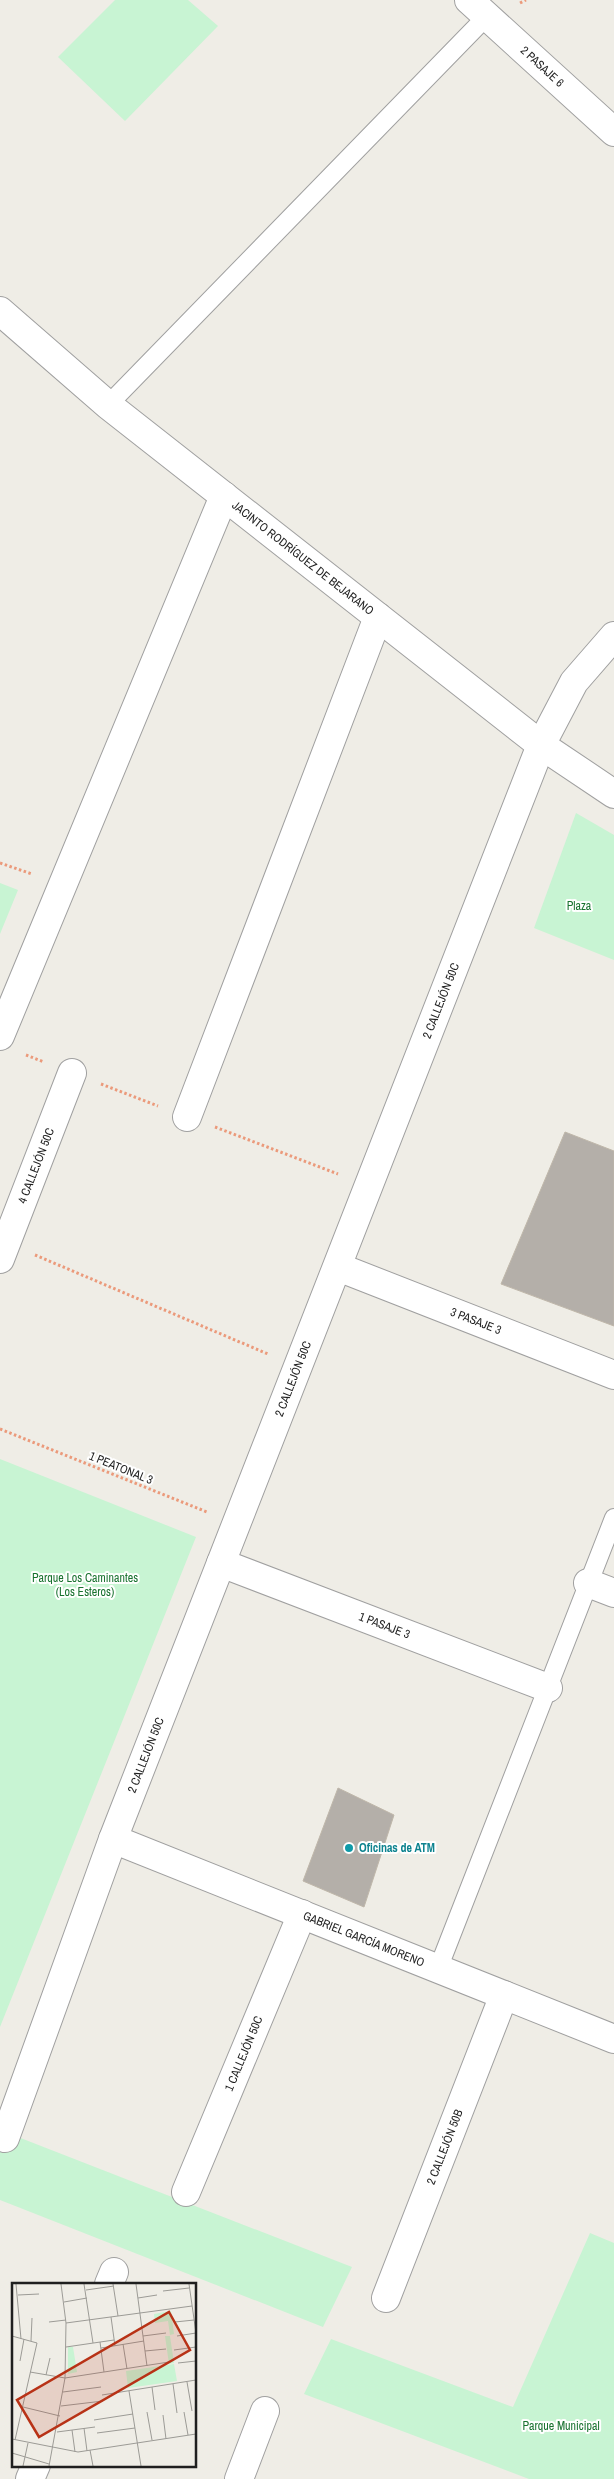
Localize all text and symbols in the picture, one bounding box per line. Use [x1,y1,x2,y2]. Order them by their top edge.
street label: 2 PASAJE 6 [517,43,567,91]
street label: JACINTO RODRÍGUEZ DE BEJARANO [229,497,377,619]
park label: Plaza [567,898,592,914]
street label: 2 CALLEJÓN 50C [419,961,463,1041]
street label: 4 CALLEJÓN 50C [14,1126,58,1206]
street label: 3 PASAJE 3 [448,1304,504,1338]
street label: 2 CALLEJÓN 50C [271,1339,315,1419]
street label: 1 PEATONAL 3 [87,1448,155,1488]
park label: Parque Los Caminantes (Los Esteros) [32,1570,138,1600]
street label: 1 PASAJE 3 [357,1608,412,1643]
street label: 2 CALLEJÓN 50C [124,1715,168,1795]
place label: Oficinas de ATM [359,1840,435,1856]
marker: Oficinas de ATM [343,1842,355,1854]
street label: GABRIEL GARCÍA MORENO [301,1908,427,1971]
street label: 1 CALLEJÓN 50C [221,2014,267,2094]
street label: 2 CALLEJÓN 50B [423,2107,467,2187]
inset map [12,2283,196,2466]
park label: Parque Municipal [522,2418,600,2434]

